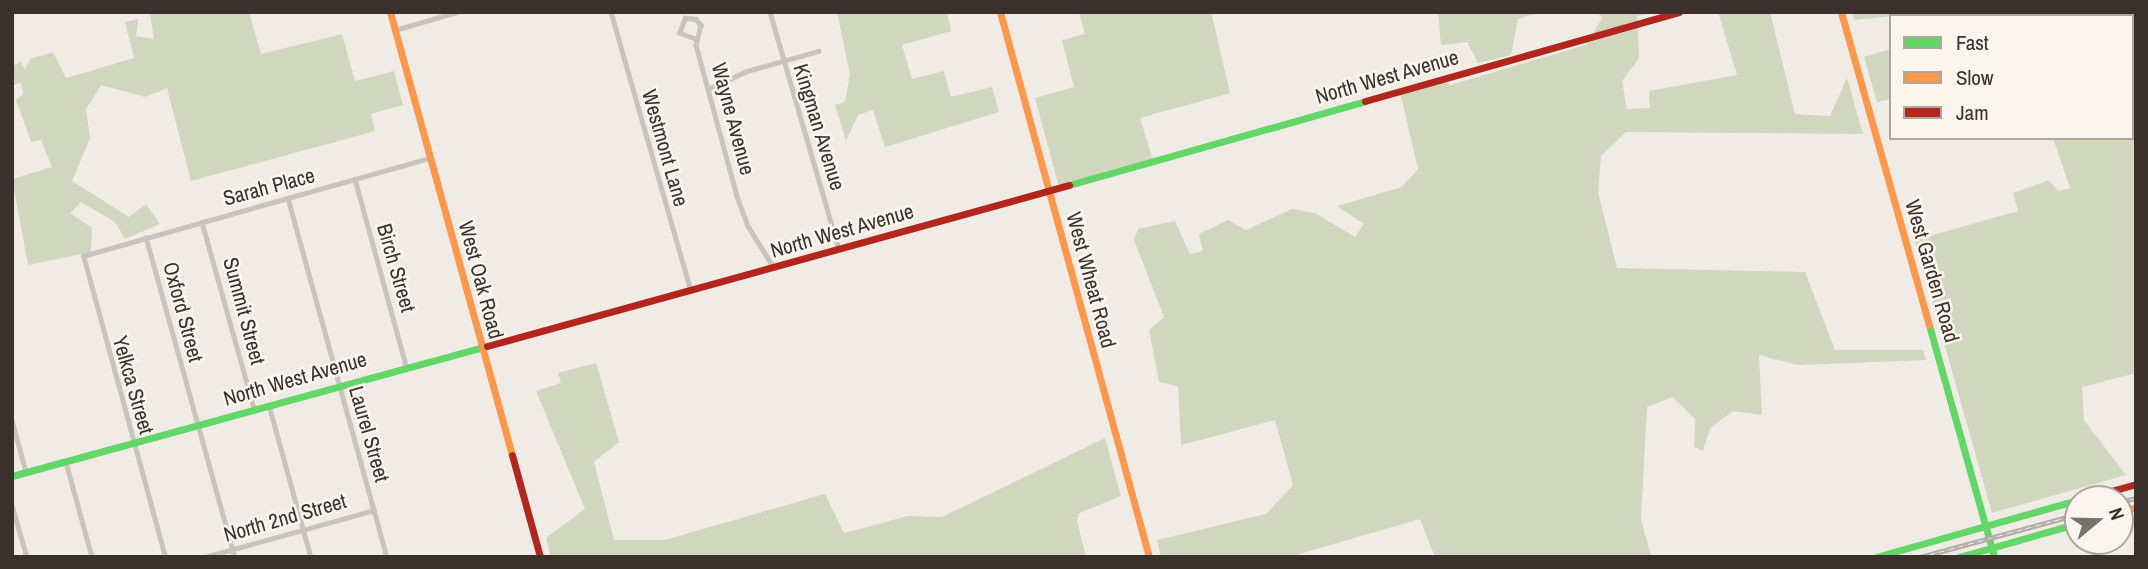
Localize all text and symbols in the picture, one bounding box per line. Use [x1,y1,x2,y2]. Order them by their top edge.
legend [1889,14,2134,140]
text: Fast [1956,28,1989,57]
street label: North West Avenue [1312,44,1462,110]
street label: Wayne Avenue [706,60,760,178]
street label: Kingman Avenue [788,60,850,194]
text: Slow [1956,63,1993,92]
street label: Westmont Lane [636,87,694,209]
text: Jam [1956,98,1989,127]
street label: Sarah Place [220,163,318,211]
street label: West Garden Road [1900,197,1964,345]
street label: North West Avenue [767,198,917,264]
street label: West Wheat Road [1061,209,1121,351]
street label: West Oak Road [453,218,509,342]
street label: Birch Street [371,221,421,315]
street label: Summit Street [218,255,270,367]
street label: Oxford Street [158,259,208,365]
street label: Yelkca Street [107,333,159,437]
street label: North West Avenue [220,346,370,412]
street label: Laurel Street [343,383,395,485]
north arrow [2064,485,2134,555]
street label: North 2nd Street [221,488,349,548]
text: N [2103,504,2131,523]

